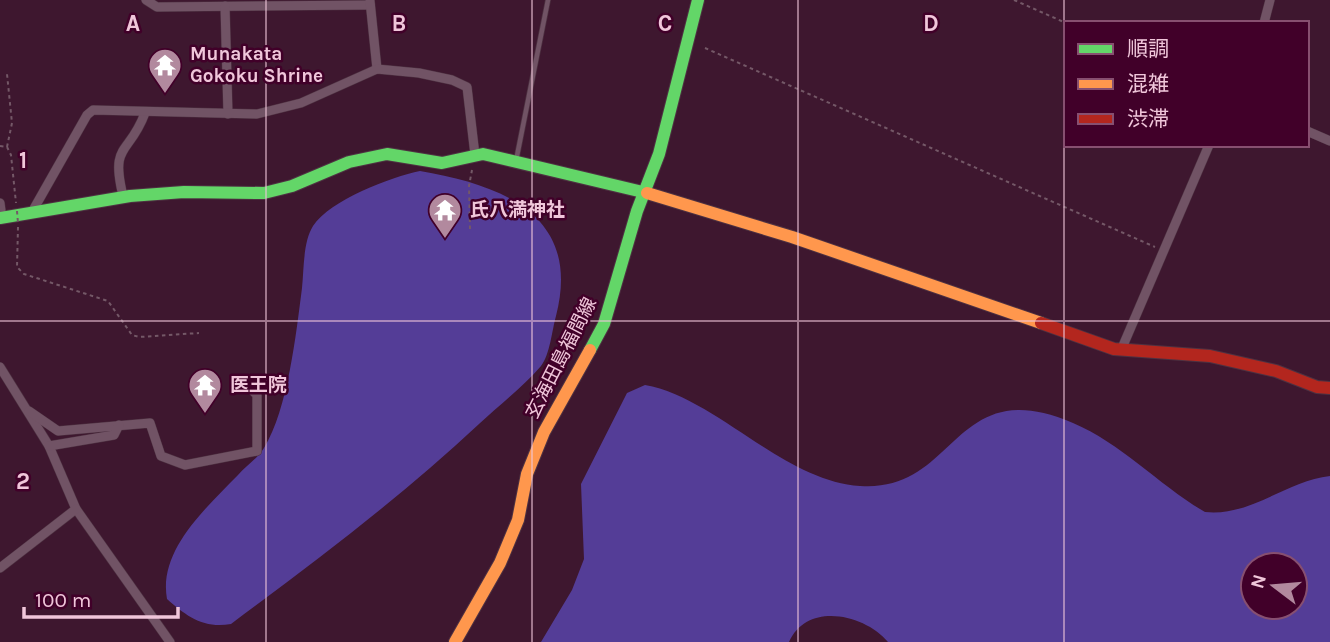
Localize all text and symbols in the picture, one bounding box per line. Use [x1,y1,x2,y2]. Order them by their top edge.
text: A [126,10,140,37]
text: B [392,10,406,37]
text: C [658,10,672,37]
text: D [923,10,939,37]
legend [1064,21,1309,147]
text: 順調 [1127,37,1169,61]
place label: Munakata Gokoku Shrine [190,43,323,87]
temple icon: Munakata Gokoku Shrine [146,46,184,95]
text: 混雑 [1127,72,1169,96]
text: 渋滞 [1127,107,1169,131]
text: 1 [19,147,27,174]
temple icon: 氏八満神社 [426,191,464,240]
place label: 氏八満神社 [470,199,565,221]
street label: 玄海田島福間線 [521,294,601,422]
temple icon: 医王院 [186,366,224,415]
place label: 医王院 [230,374,287,396]
text: 2 [16,468,30,495]
north arrow [1239,551,1309,621]
text: N [1246,572,1271,591]
scale bar [24,576,178,620]
text: 100 m [35,588,92,612]

